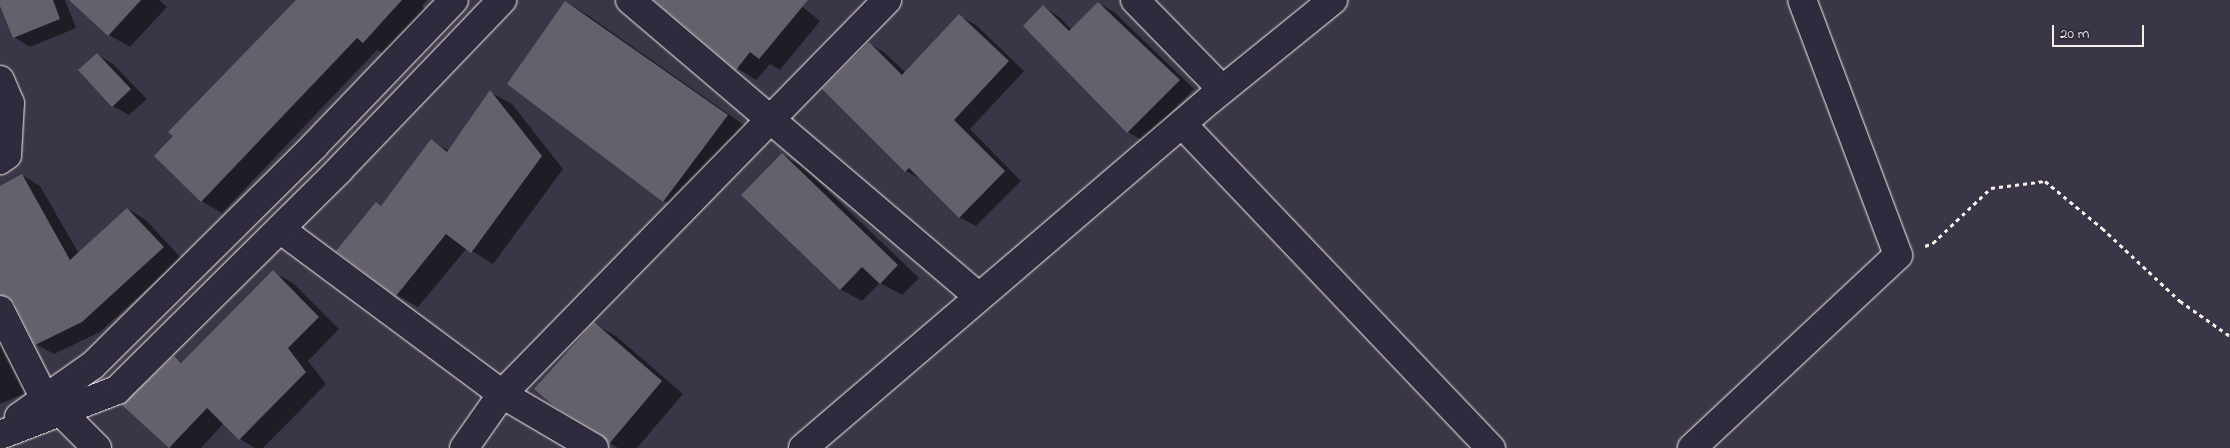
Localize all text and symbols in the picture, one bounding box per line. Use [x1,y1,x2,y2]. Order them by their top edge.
scale bar [2055,15,2148,47]
text: 20 m [2060,23,2089,45]

